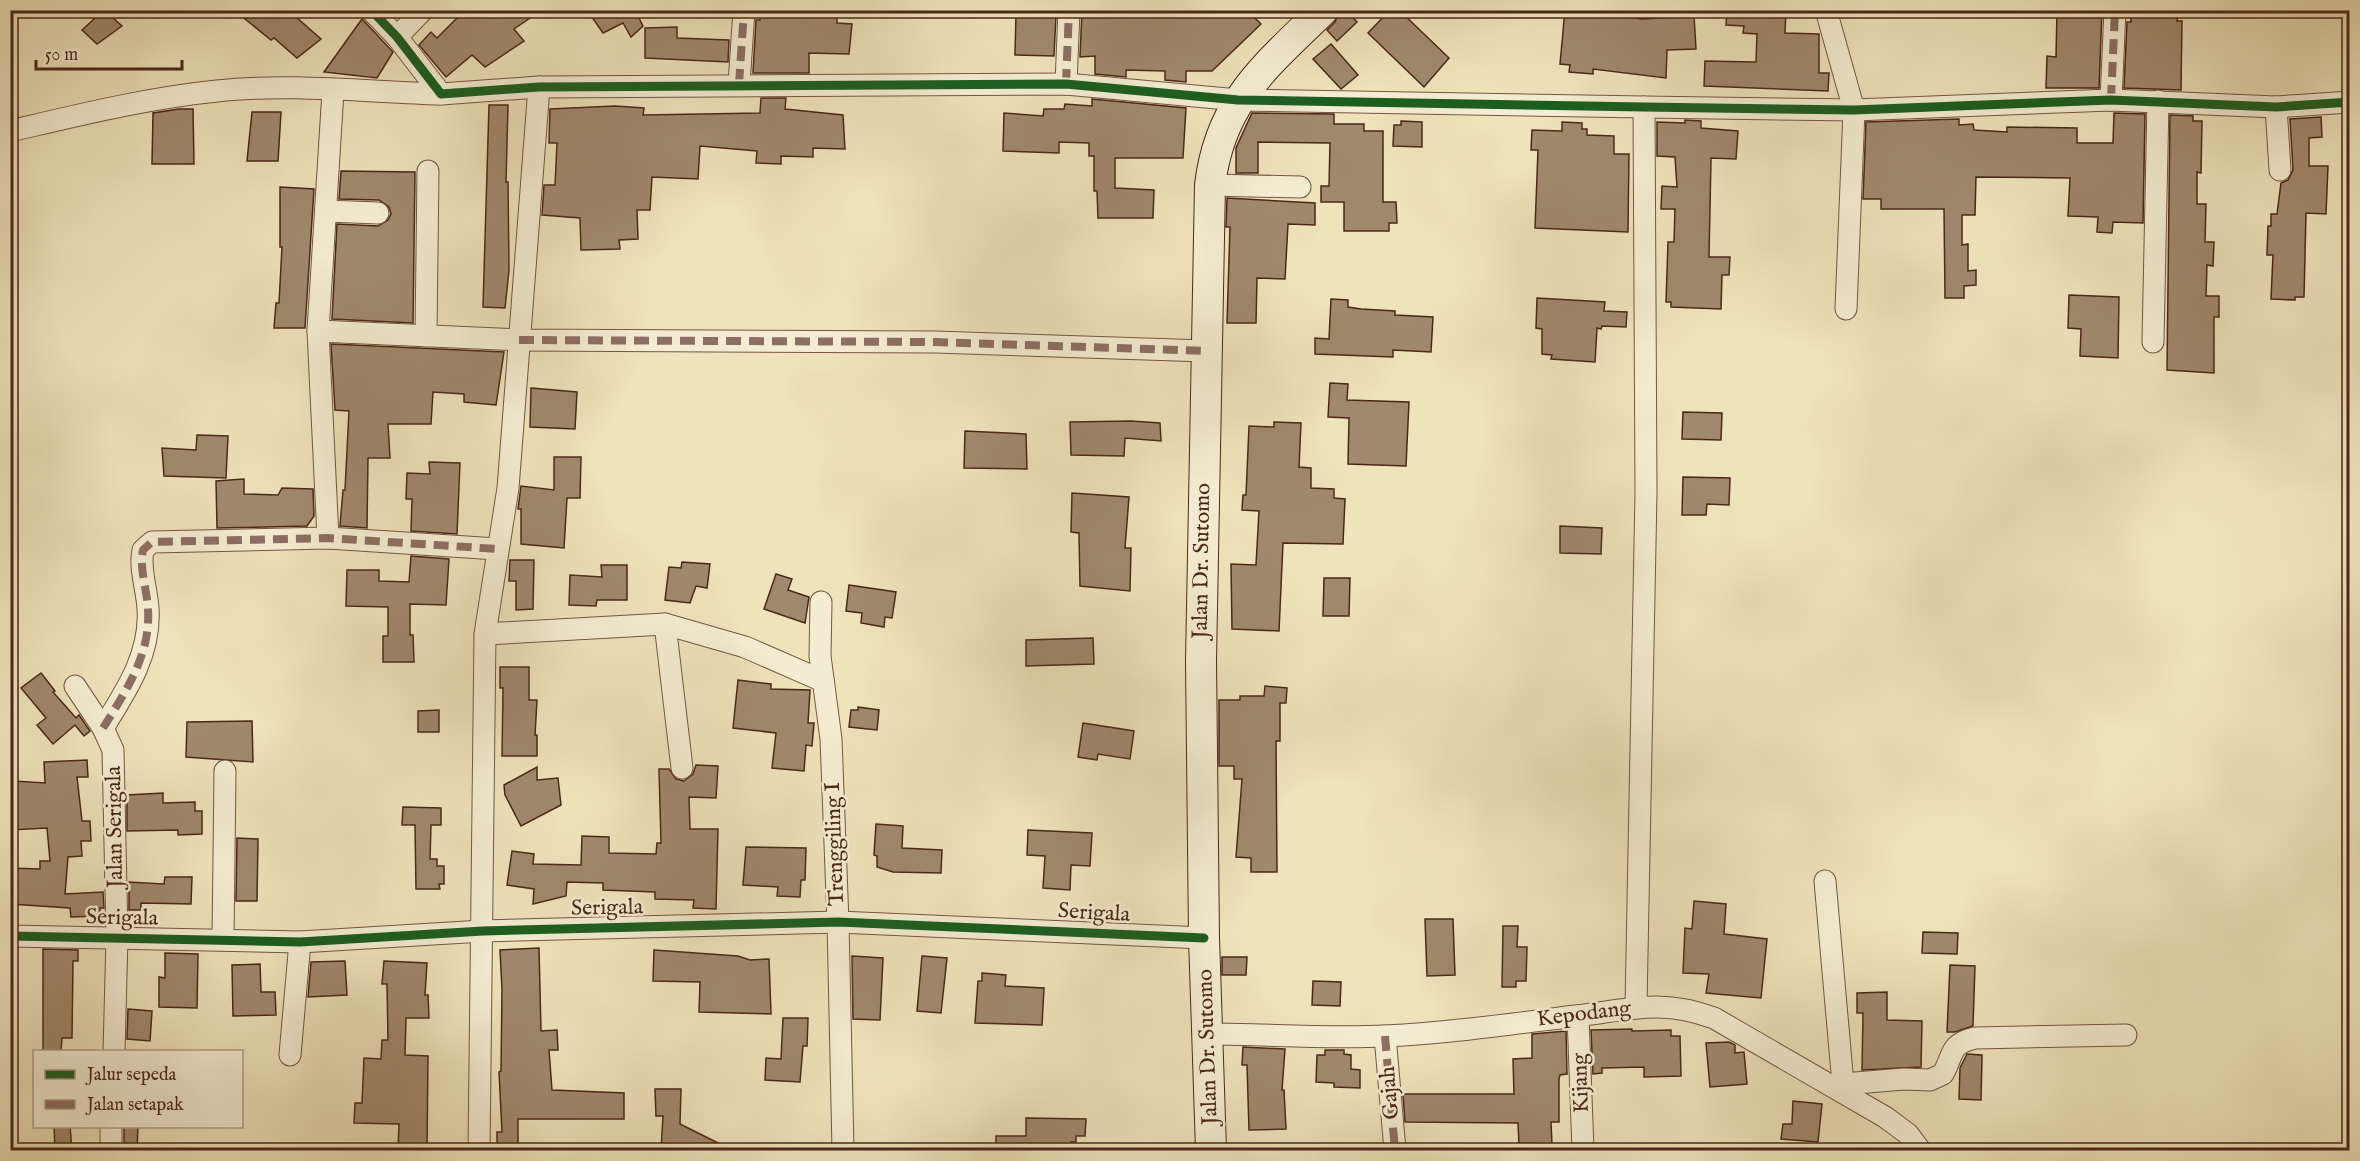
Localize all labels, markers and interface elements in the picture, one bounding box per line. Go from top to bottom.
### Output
scale bar [36,33,182,71]
text: 50 m [45,44,78,67]
street label: Jalan Dr. Sutomo [1187,483,1217,642]
street label: Jalan Serigala [100,765,130,891]
street label: Trenggiling I [819,782,851,906]
street label: Serigala [571,893,644,923]
street label: Serigala [1057,897,1131,929]
street label: Serigala [86,903,159,933]
street label: Jalan Dr. Sutomo [1191,969,1225,1128]
street label: Kepodang [1535,994,1634,1034]
legend [33,1050,243,1128]
street label: Kijang [1566,1051,1596,1114]
text: Jalur sepeda [85,1064,177,1087]
street label: Gajah [1374,1065,1406,1121]
text: Jalan setapak [85,1094,184,1117]

